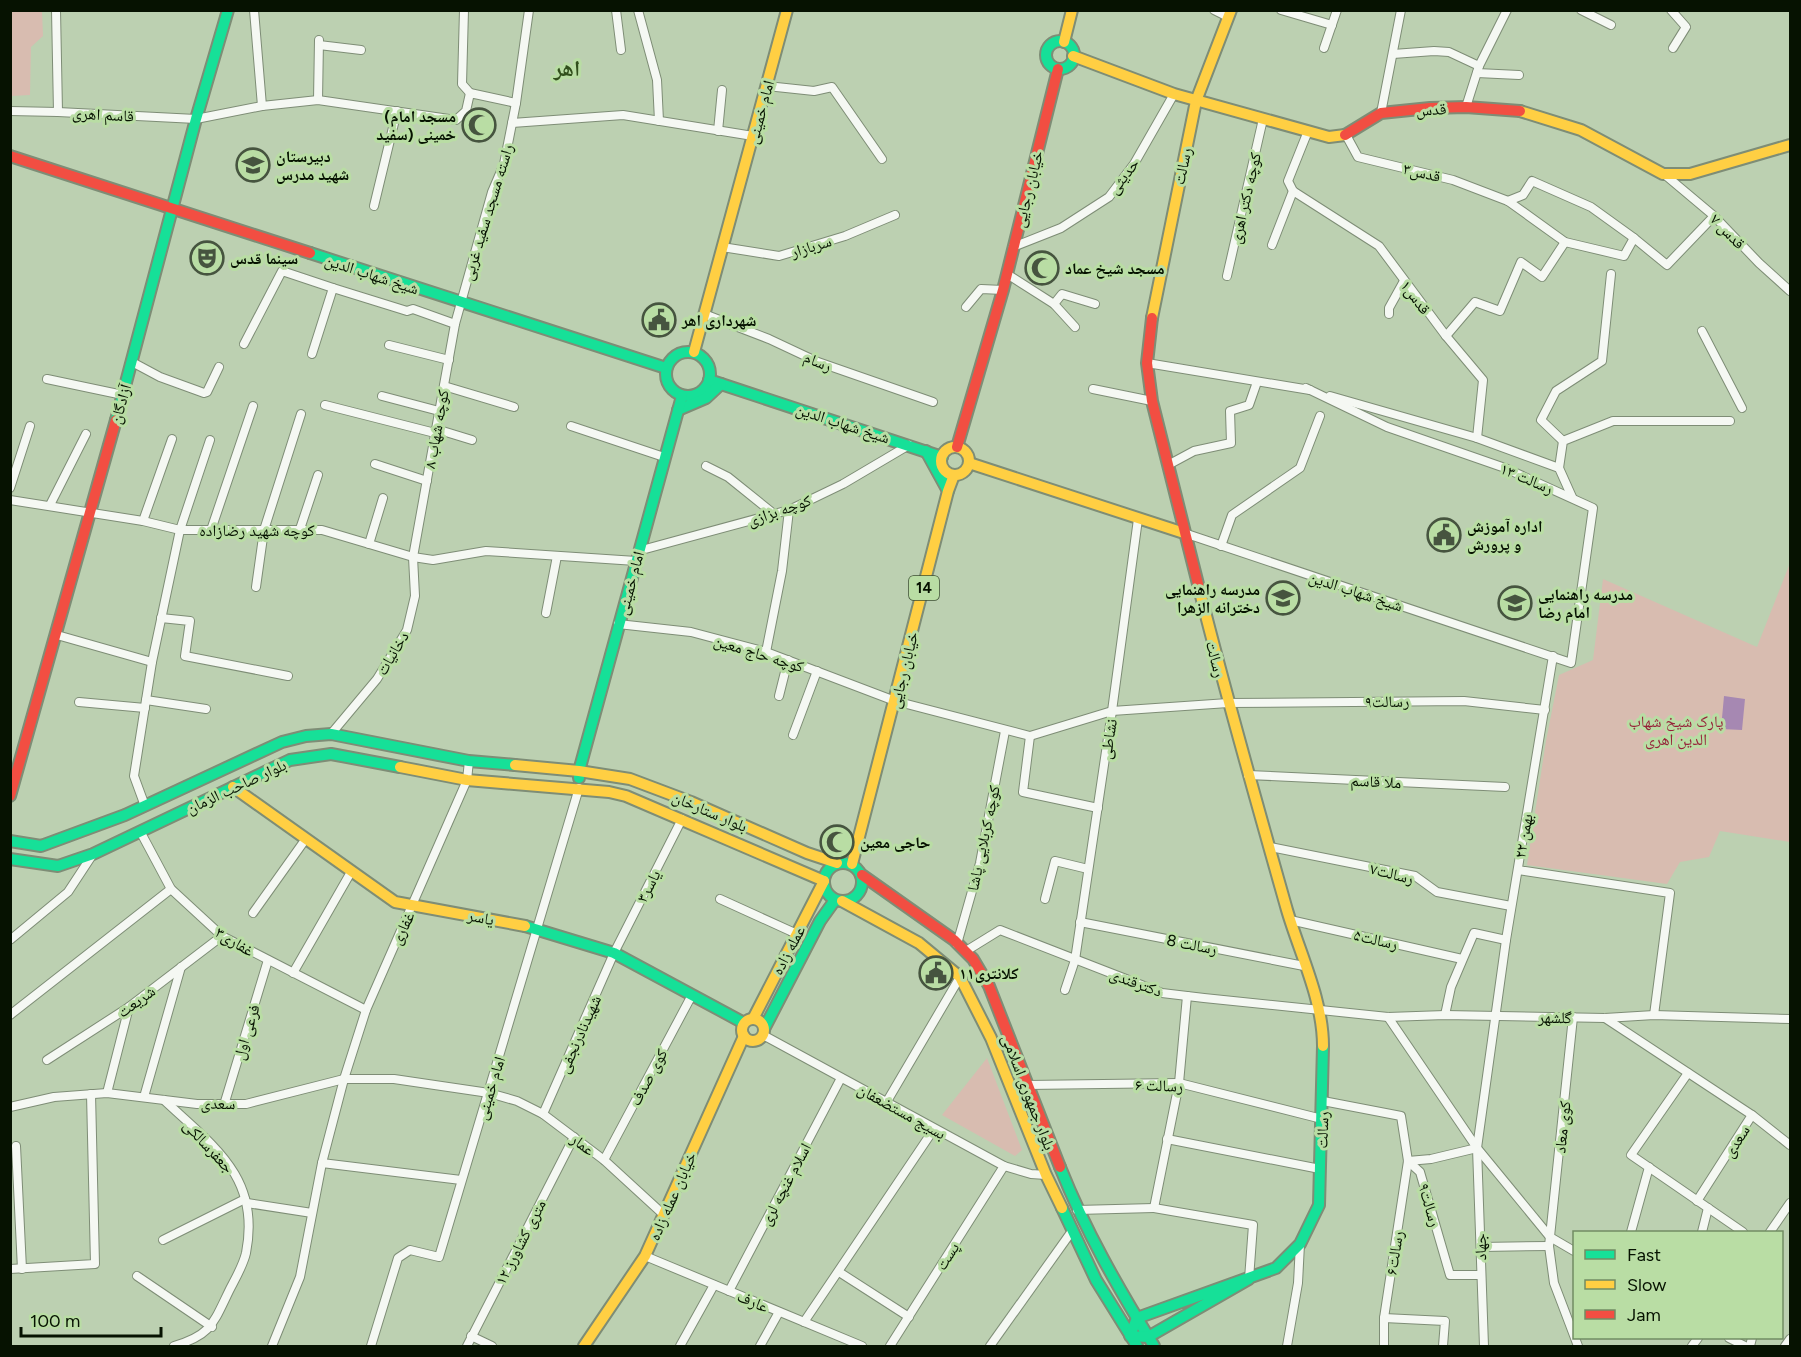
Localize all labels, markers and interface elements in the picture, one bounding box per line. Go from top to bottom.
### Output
district label: اهر [553,55,580,82]
street label: امام خمینی [743,78,779,146]
street label: قدس [1415,99,1447,121]
street label: قاسم اهری [71,103,134,127]
place label: (مسجد امام خمینی (سفید [376,107,456,144]
mosque icon: (مسجد امام خمینی (سفید [461,107,497,143]
street label: راسته مسجد سفید غربی [458,142,518,283]
street label: رسالت [1169,146,1196,186]
school or university icon: دبیرستان شهید مدرس [235,147,271,183]
place label: دبیرستان شهید مدرس [276,147,349,184]
street label: خیابان رجایی [1010,149,1048,230]
street label: کوچه دکتر اهری [1226,150,1266,246]
street label: حدیثی [1104,155,1144,199]
street label: قدس۳ [1401,159,1442,187]
street label: قدس ۷ [1706,210,1749,254]
street label: سربازار [788,231,834,262]
theatre icon: سینما قدس [189,240,225,276]
place label: سینما قدس [230,249,298,268]
street label: شیخ شهاب الدین [322,250,421,300]
mosque icon: مسجد شیخ عماد [1024,250,1060,286]
place label: مسجد شیخ عماد [1065,259,1165,279]
street label: قدس۱ [1396,277,1435,319]
public building icon: شهرداری اهر [641,302,677,338]
place label: شهرداری اهر [681,311,757,330]
street label: رسام [801,347,835,377]
street label: آزادگان [106,381,136,426]
street label: کوچه شهاب ۸ [420,388,453,470]
street label: شیخ شهاب الدین [793,399,892,449]
street label: رسالت ۱۳ [1498,459,1556,498]
street label: کوچه بزازی [745,491,814,531]
public building icon: اداره آموزش و پرورش [1426,517,1462,553]
place label: اداره آموزش و پرورش [1467,517,1543,554]
street label: کوچه شهید رضازاده [199,521,315,540]
street label: امام خمینی [613,549,649,617]
street label: شیخ شهاب الدین [1306,567,1405,617]
road number: 14 [909,576,939,600]
place label: مدرسه راهنمایی دخترانه الزهرا [1165,580,1260,617]
school or university icon: مدرسه راهنمایی دخترانه الزهرا [1265,580,1301,616]
school or university icon: مدرسه راهنمایی امام رضا [1497,585,1533,621]
place label: مدرسه راهنمایی امام رضا [1538,585,1633,624]
street label: دخانیات [372,628,413,678]
street label: خیابان رجایی [885,630,923,711]
street label: کوچه حاج معین [711,631,806,677]
street label: رسالت [1202,639,1229,679]
street label: رسالت۹ [1365,692,1409,711]
park label: پارک شیخ شهاب الدین اهری [1628,712,1724,750]
street label: نشاطی [1096,718,1122,761]
street label: بلوار صاحب الزمان [183,755,290,819]
street label: ملا قاسم [1350,771,1402,793]
street label: کوچه کربلایی پاشا [963,783,1005,893]
street label: بلوار ستارخان [669,787,750,837]
street label: ۲۲ بهمن [1510,812,1538,860]
mosque icon: حاجی معین [819,824,855,860]
place label: حاجی معین [860,833,930,852]
street label: رسالت۷ [1368,859,1416,888]
street label: یاسر۳ [632,867,665,906]
street label: یاسر [465,905,496,929]
street label: غفاری [386,909,419,948]
street label: عمله زاده [768,922,809,978]
street label: غفاری۳ [212,923,257,961]
street label: رسالت۵ [1352,925,1400,954]
street label: رسالت 8 [1165,930,1219,959]
public building icon: کلانتری۱۱ [918,955,954,991]
place label: کلانتری۱۱ [959,964,1018,983]
street label: دکترقندی [1107,964,1165,1002]
street label: شریعت [114,981,159,1021]
street label: شهیدنادرنجفی [554,992,606,1077]
street label: فرعی اول [229,1002,265,1062]
street label: گلشهر [1537,1008,1572,1027]
street label: بلوار جمهوری اسلامی [997,1032,1059,1153]
street label: کوی صدف [626,1045,672,1109]
street label: امام خمینی [472,1054,510,1122]
street label: رسالت ۶ [1134,1075,1183,1096]
street label: بسیج مستضعفان [854,1079,949,1144]
street label: سعدی [200,1094,235,1114]
street label: کوی معاد [1550,1100,1576,1154]
street label: رسالت [1312,1111,1333,1149]
street label: جعفرسالکی [179,1116,238,1178]
street label: سعدی [1719,1122,1755,1162]
street label: عمار [566,1129,598,1159]
street label: اسلام غنچه لری [756,1140,816,1229]
street label: خیابان عمله زاده [645,1149,701,1244]
street label: رسالت۹ [1414,1181,1445,1229]
street label: ۱۲ متری کشاورز [491,1197,551,1288]
street label: رسالت۶ [1382,1230,1407,1276]
legend [1573,1231,1783,1339]
street label: جهاد [1471,1233,1490,1261]
street label: پست [932,1239,963,1274]
text: Fast [1627,1244,1661,1266]
text: Slow [1627,1274,1666,1296]
street label: عارف [734,1286,771,1316]
scale bar [21,1300,160,1338]
text: Jam [1627,1304,1661,1326]
text: 100 m [30,1310,80,1332]

